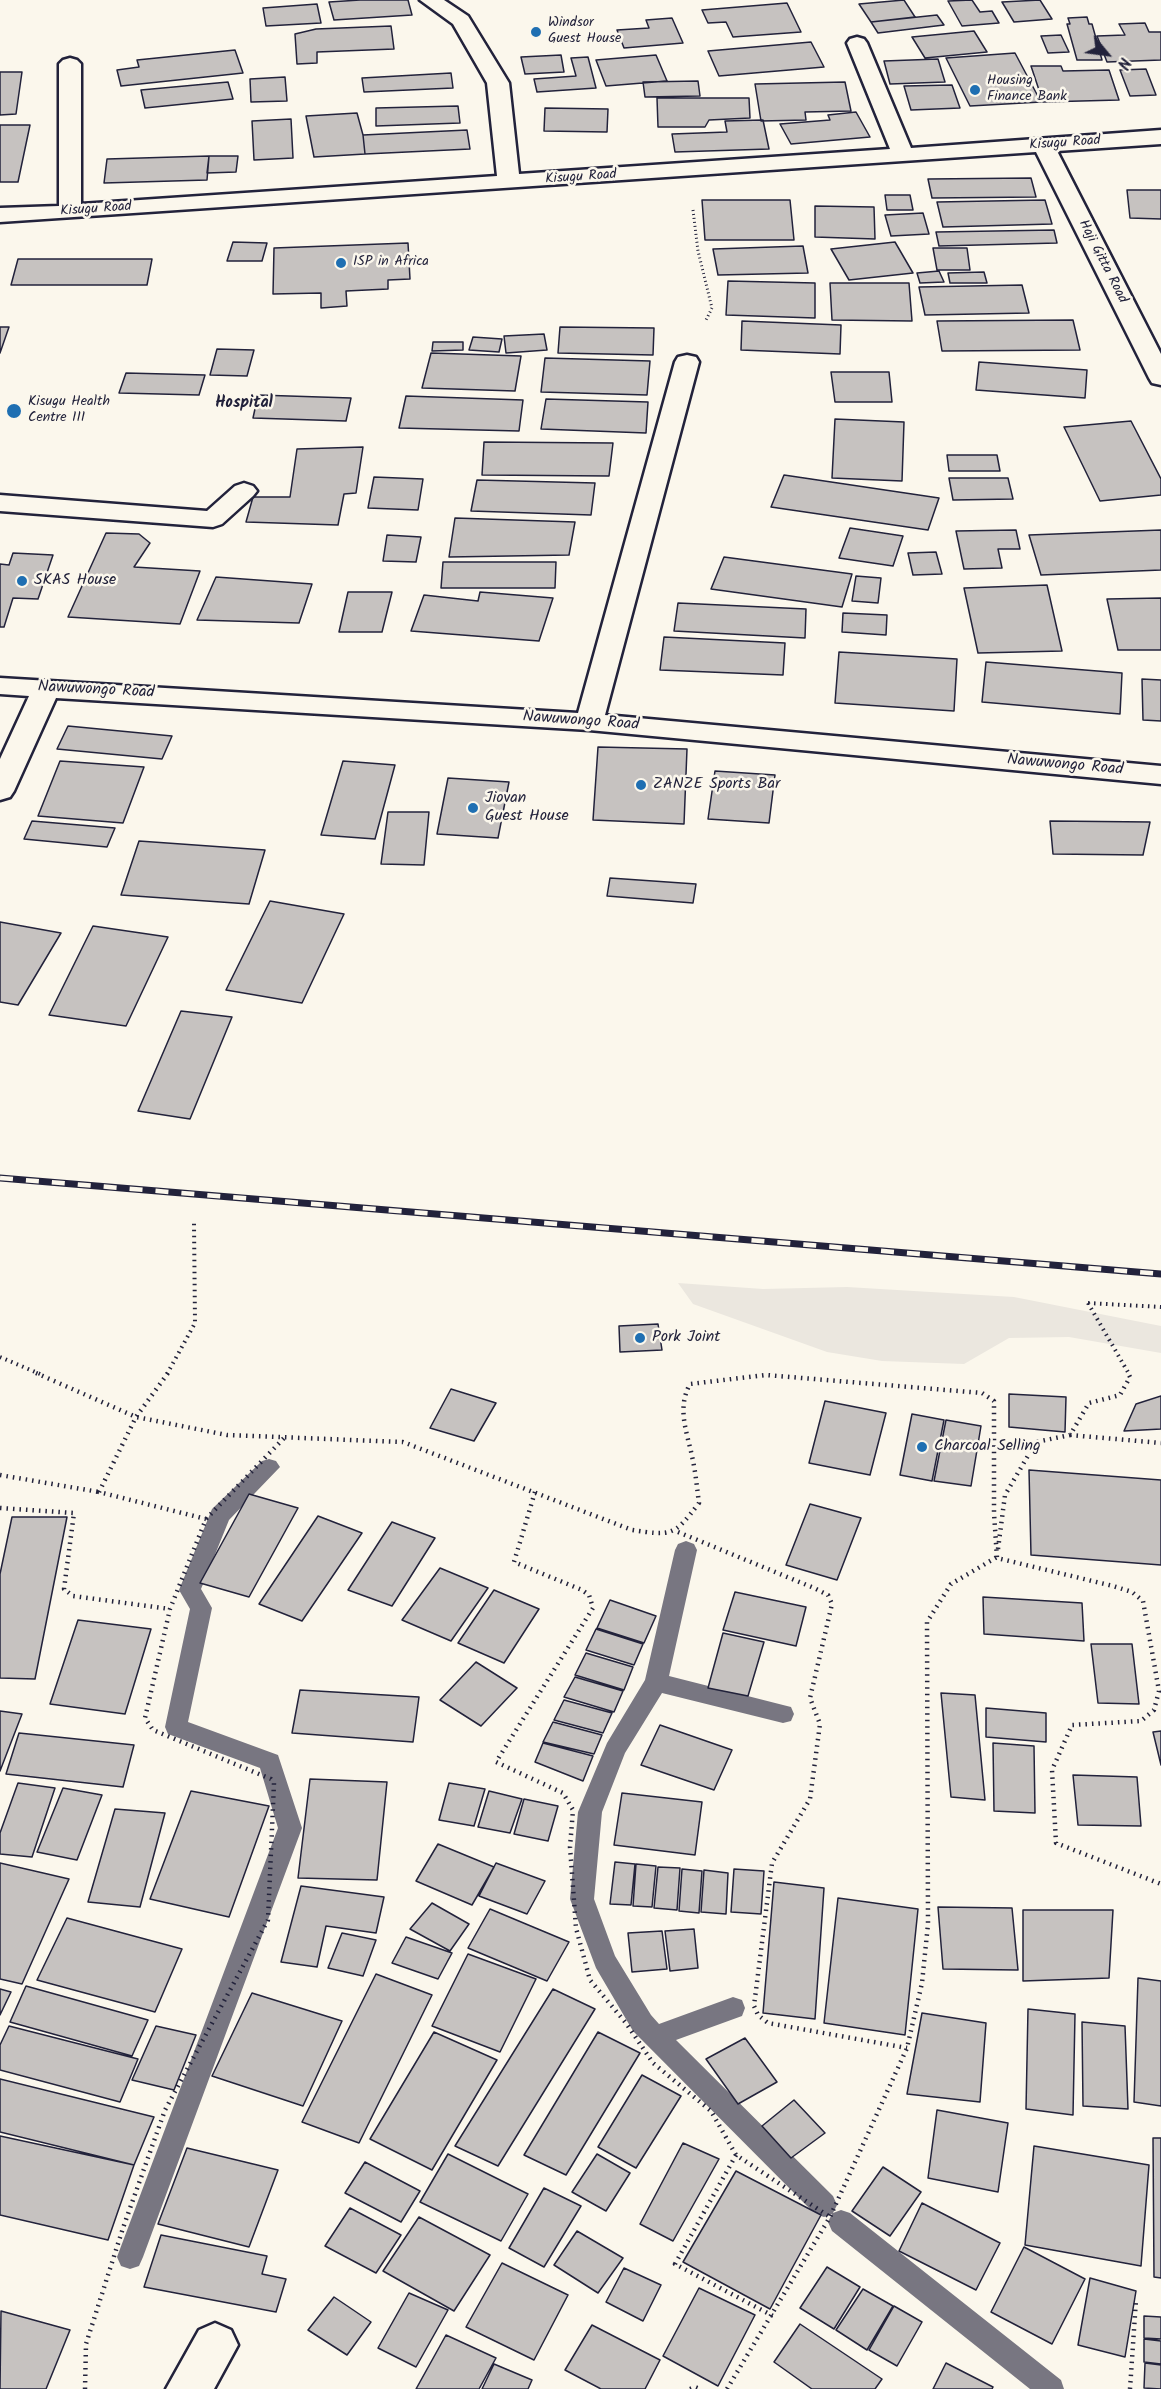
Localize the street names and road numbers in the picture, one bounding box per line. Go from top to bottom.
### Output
street label: Kisugu Road [1029,133,1101,155]
street label: Kisugu Road [545,167,617,189]
street label: Kisugu Road [60,199,132,221]
street label: Haji Gitta Road [1074,217,1130,307]
street label: Nawuwongo Road [37,678,155,704]
street label: Nawuwongo Road [522,708,640,736]
street label: Nawuwongo Road [1006,751,1124,781]

